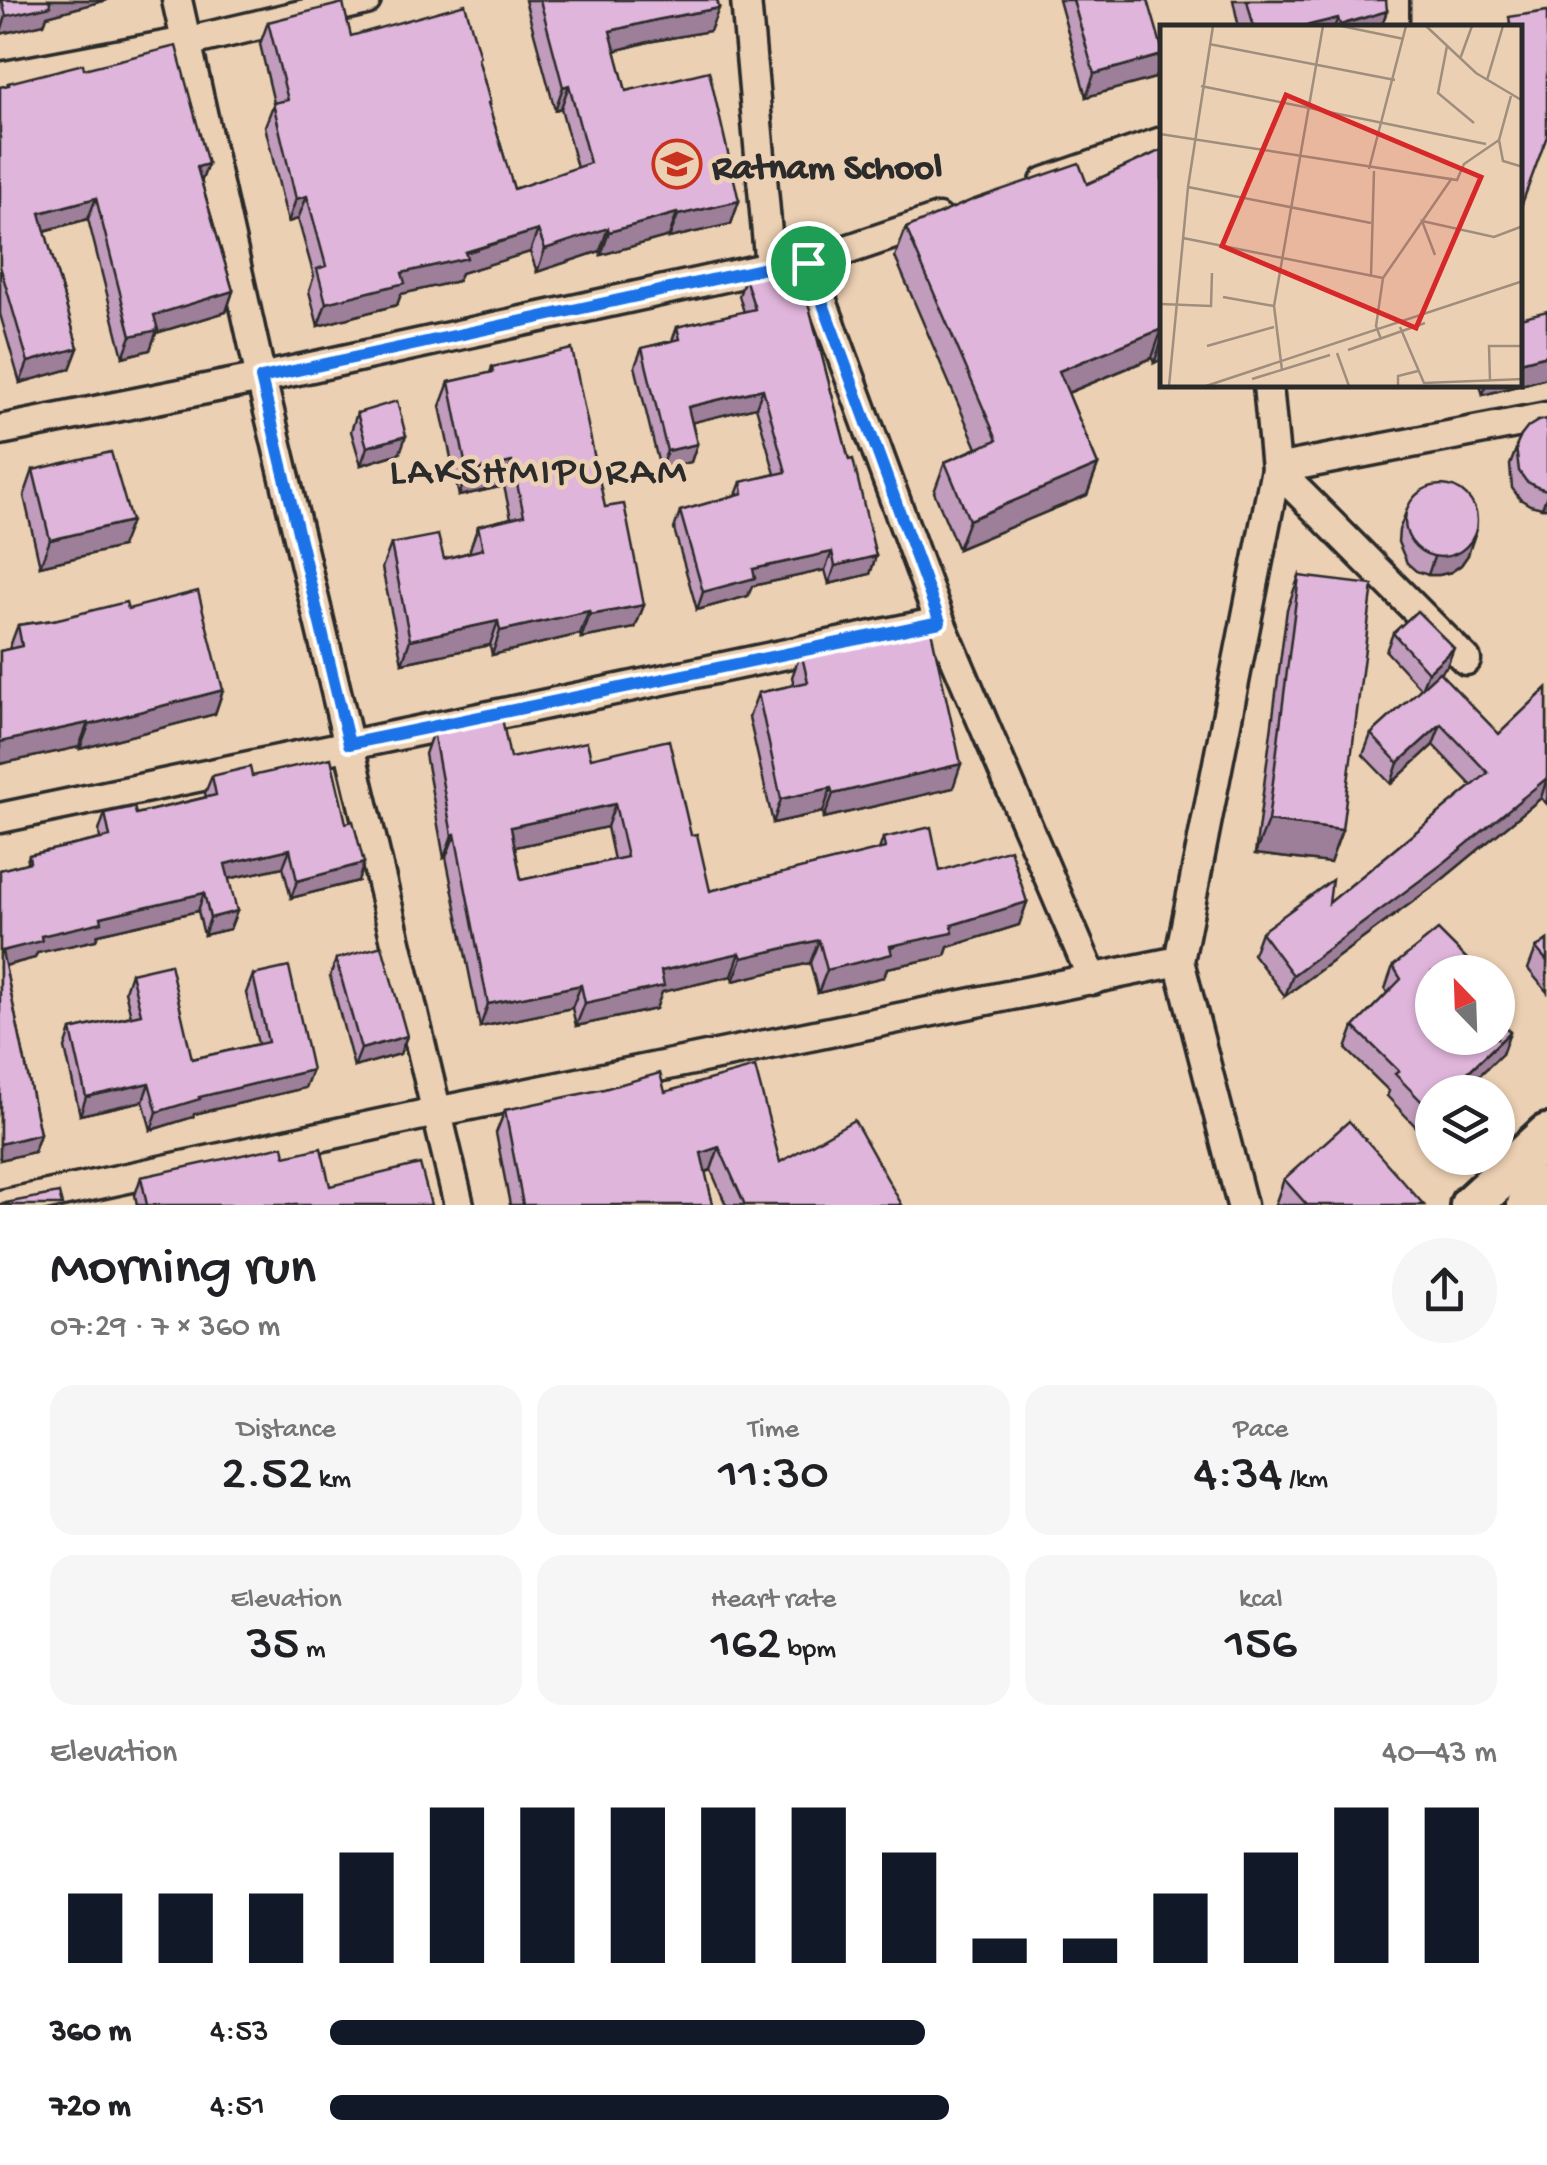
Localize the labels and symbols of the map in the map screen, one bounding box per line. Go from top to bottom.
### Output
inset map [1160,25,1522,388]
school or university icon: Ratnam School [651,138,703,190]
place label: Ratnam School [712,148,942,192]
pin [766,221,851,306]
district label: LAKSHMIPURAM [389,450,689,499]
north arrow [1415,955,1515,1055]

